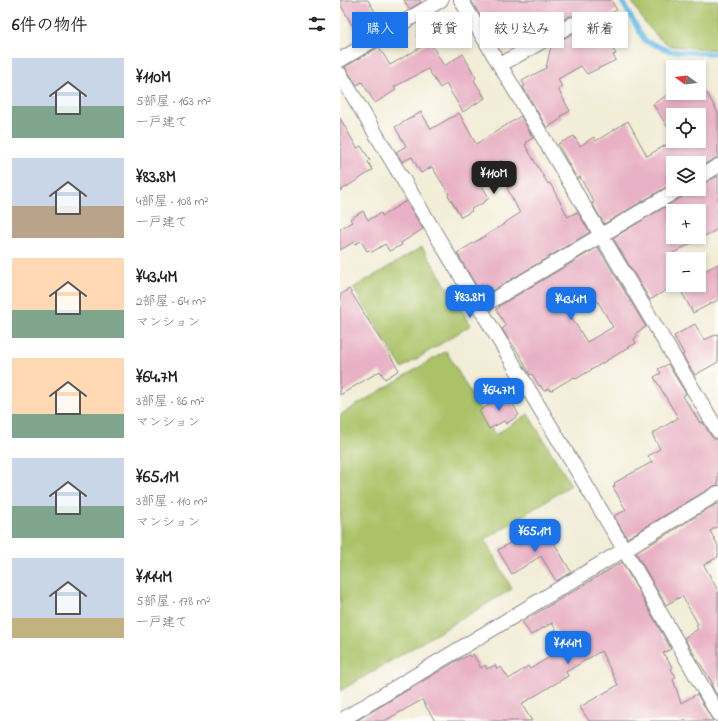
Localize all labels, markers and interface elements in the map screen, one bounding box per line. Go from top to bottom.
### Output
chip: 購入 [352,12,408,48]
chip: 賃貸 [416,12,472,48]
chip: 絞り込み [480,12,564,48]
chip: 新着 [572,12,628,48]
text: 6件の物件 [12,13,87,38]
icon: filters [306,13,328,35]
north arrow [666,60,706,100]
map controls [666,60,706,292]
text: ¥110M [136,65,171,90]
icon: home [44,74,92,122]
text: 5部屋 · 163 m² [136,92,211,111]
button: locate [666,108,706,148]
text: 一戸建て [136,113,188,132]
button: layers [666,156,706,196]
pin: ¥110M [466,161,522,195]
text: ¥110M [481,164,507,183]
text: ¥83.8M [136,165,176,190]
icon: home [44,174,92,222]
text: 4部屋 · 108 m² [136,192,208,211]
button: + [666,204,706,244]
text: 一戸建て [136,213,188,232]
button: − [666,252,706,292]
text: ¥43.4M [136,265,177,290]
icon: home [44,274,92,322]
pin: ¥83.8M [437,285,503,319]
pin: ¥43.4M [538,287,604,321]
text: ¥83.8M [455,288,485,307]
text: ¥43.4M [555,290,587,309]
text: 2部屋 · 64 m² [136,292,206,311]
text: マンション [136,313,200,332]
text: ¥64.7M [136,365,178,390]
icon: home [44,374,92,422]
pin: ¥64.7M [466,378,532,412]
text: ¥64.7M [483,381,515,400]
text: 3部屋 · 86 m² [136,392,204,411]
text: マンション [136,413,200,432]
text: ¥65.1M [136,465,179,490]
icon: home [44,474,92,522]
text: 3部屋 · 110 m² [136,492,208,511]
text: マンション [136,513,200,532]
pin: ¥65.1M [502,519,568,553]
text: ¥65.1M [519,522,551,541]
text: ¥144M [136,565,172,590]
icon: home [44,574,92,622]
text: 5部屋 · 178 m² [136,592,210,611]
text: 一戸建て [136,613,188,632]
pin: ¥144M [540,631,596,665]
text: ¥144M [554,634,582,653]

